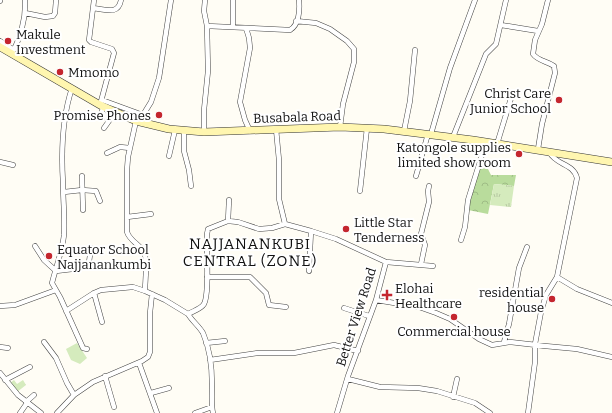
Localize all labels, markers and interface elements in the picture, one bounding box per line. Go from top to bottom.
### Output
place label: Makule Investment [16,27,86,57]
marker: Makule Investment [3,36,13,46]
place label: Mmomo [68,65,119,80]
marker: Mmomo [55,67,65,77]
place label: Christ Care Junior School [469,86,551,116]
marker: Christ Care Junior School [554,95,564,105]
place label: Promise Phones [54,108,151,123]
street label: Busabala Road [253,108,342,126]
marker: Promise Phones [154,110,164,120]
place label: Katongole supplies limited show room [396,140,512,170]
marker: Katongole supplies limited show room [514,149,524,159]
place label: Little Star Tenderness [354,215,424,245]
marker: Little Star Tenderness [341,224,351,234]
district label: NAJJANANKUBI CENTRAL (ZONE) [183,235,317,270]
place label: Equator School Najjanankumbi [57,242,151,272]
marker: Equator School Najjanankumbi [44,251,54,261]
street label: Better View Road [333,266,379,368]
place label: Elohai Healthcare [395,281,462,311]
place label: residential house [479,285,544,315]
marker: Elohai Healthcare [382,290,392,300]
marker: residential house [547,294,557,304]
marker: Commercial house [449,312,459,322]
place label: Commercial house [397,324,511,339]

